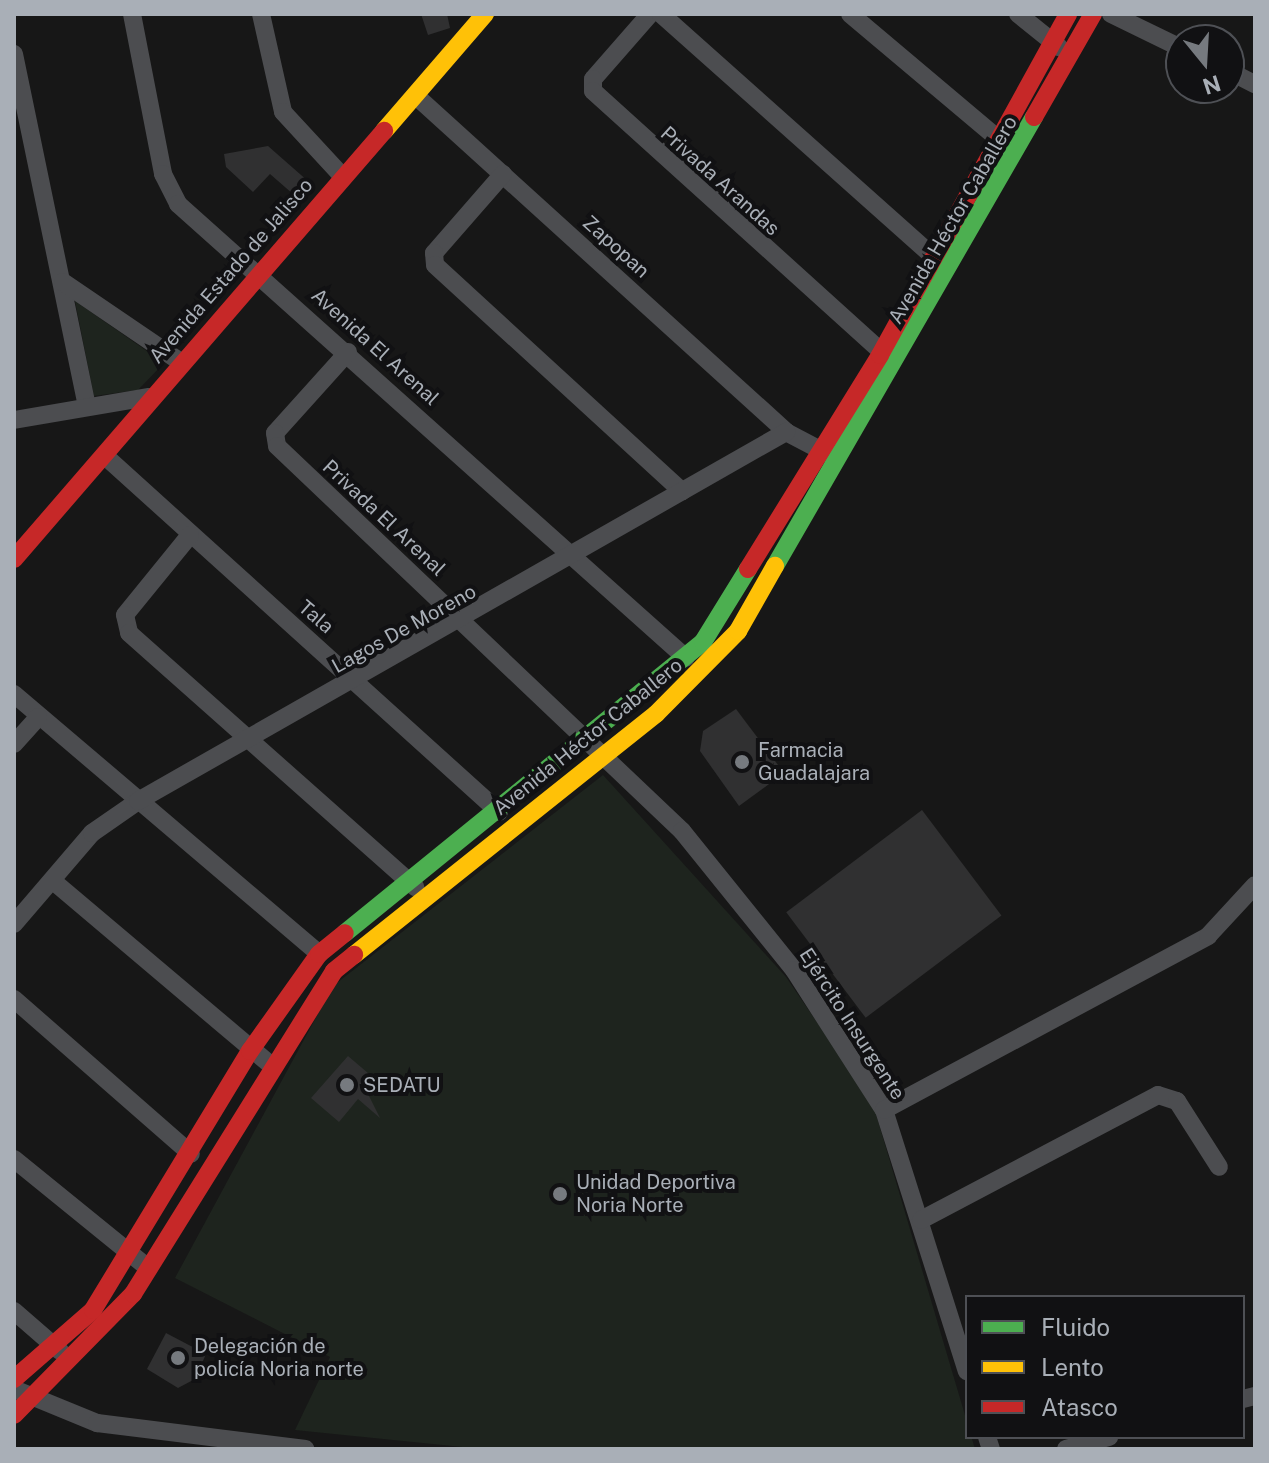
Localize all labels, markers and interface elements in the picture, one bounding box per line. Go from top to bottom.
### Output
north arrow [1165,24,1245,104]
text: N [1200,70,1224,100]
street label: Avenida Héctor Caballero [884,112,1022,328]
street label: Privada Arandas [656,121,784,241]
street label: Avenida Estado de Jalisco [144,173,318,369]
street label: Zapopan [578,211,654,283]
street label: Avenida El Arenal [306,283,444,411]
street label: Privada El Arenal [318,455,450,581]
street label: Lagos De Moreno [328,579,480,679]
street label: Tala [293,595,339,639]
street label: Avenida Héctor Caballero [489,653,687,821]
place label: Farmacia Guadalajara [758,738,870,785]
marker: Farmacia Guadalajara [733,753,751,771]
street label: Ejército Insurgente [794,944,910,1104]
place label: SEDATU [363,1073,440,1097]
marker: SEDATU [338,1076,356,1094]
place label: Unidad Deportiva Noria Norte [576,1170,736,1217]
marker: Unidad Deportiva Noria Norte [551,1185,569,1203]
legend [965,1295,1245,1439]
text: Fluido [1041,1313,1110,1341]
place label: Delegación de policía Noria norte [194,1334,364,1381]
marker: Delegación de policía Noria norte [169,1349,187,1367]
text: Lento [1041,1353,1104,1381]
text: Atasco [1041,1393,1118,1421]

